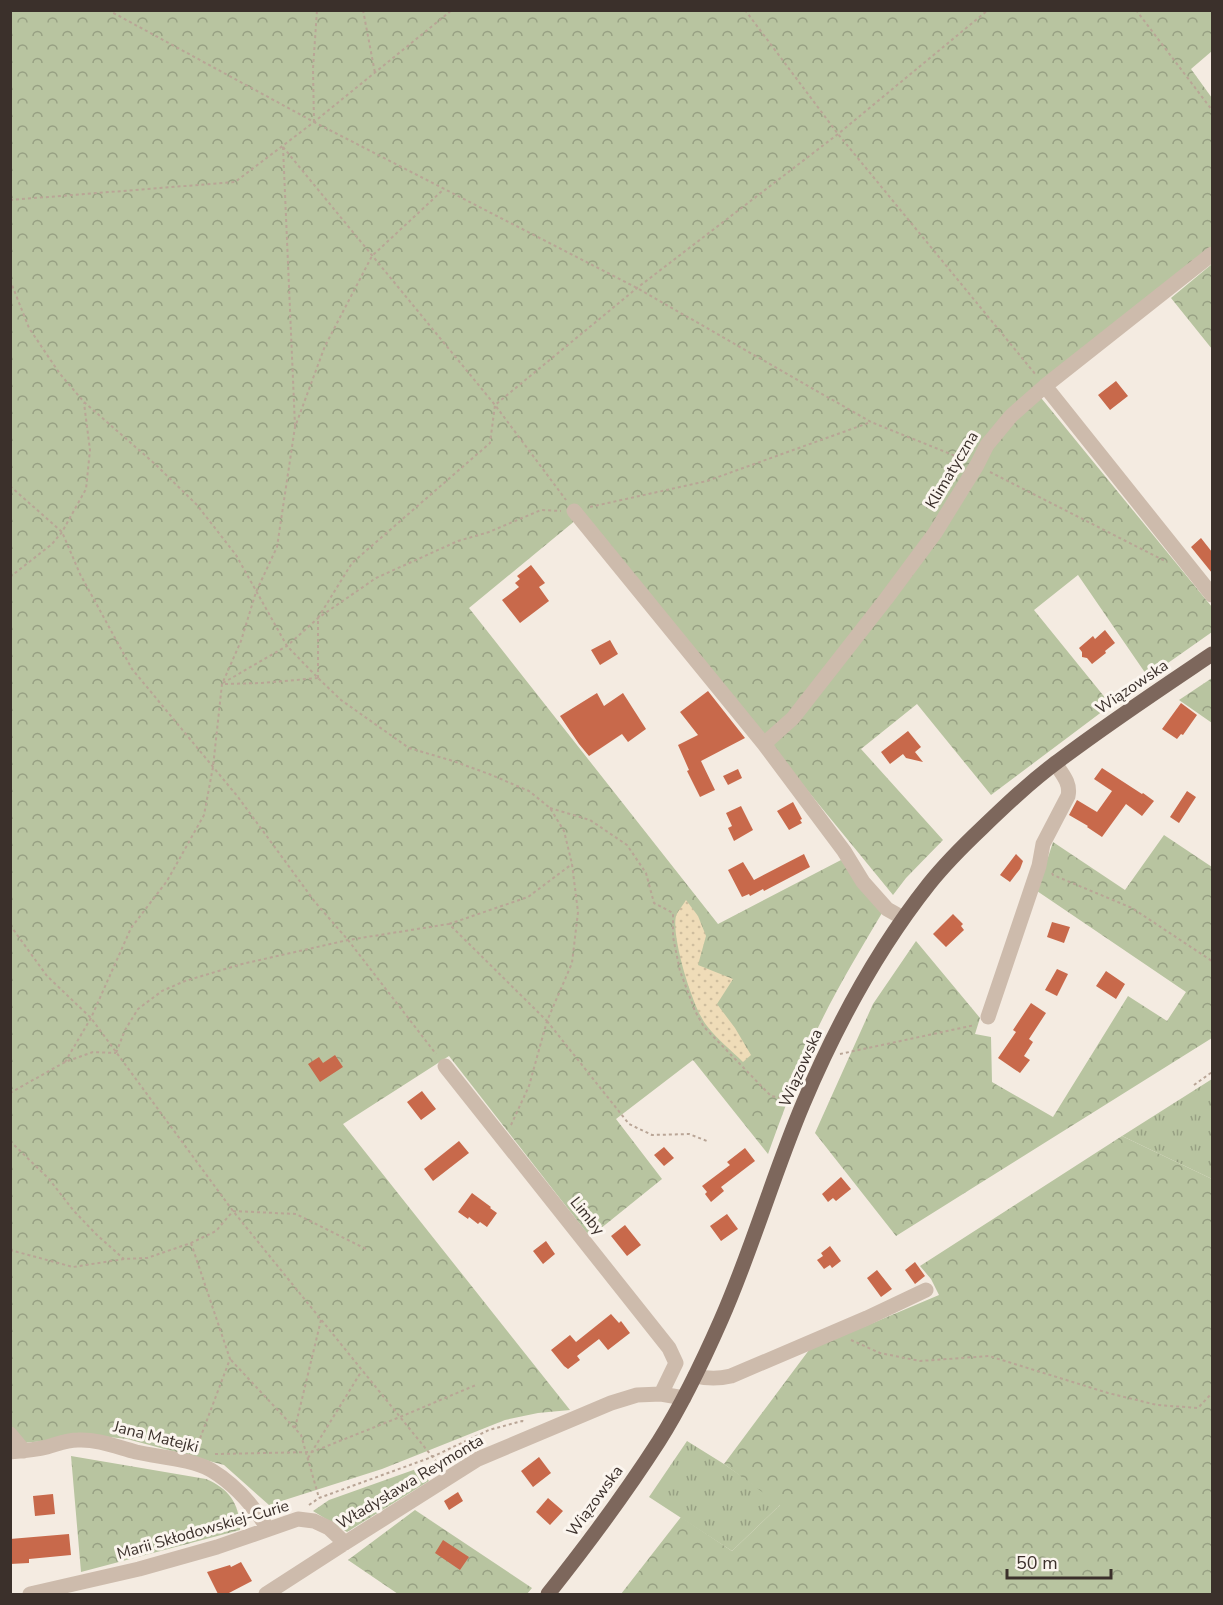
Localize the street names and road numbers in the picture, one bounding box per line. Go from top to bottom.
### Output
street label: Klimatyczna [920,427,984,513]
street label: Wiązowska [1091,655,1173,719]
street label: Wiązowska [774,1026,828,1110]
street label: Limby [565,1192,610,1240]
street label: Jana Matejki [110,1416,201,1458]
street label: Władysława Reymonta [332,1429,488,1535]
street label: Wiązowska [562,1461,628,1541]
street label: Marii Skłodowskiej-Curie [114,1495,292,1565]

